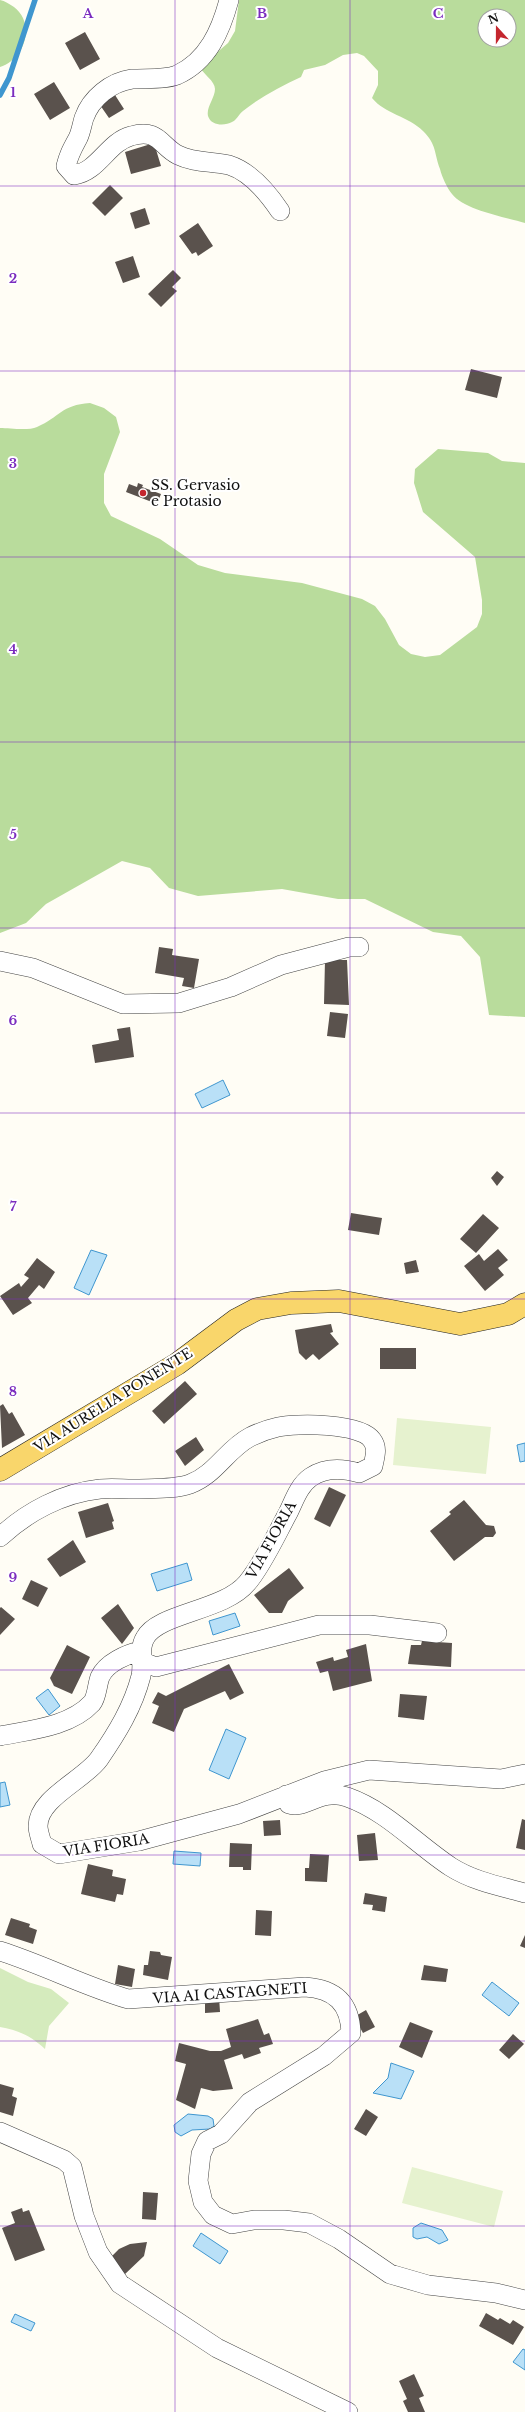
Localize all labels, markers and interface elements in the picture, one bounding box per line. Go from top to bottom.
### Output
text: A [82,5,94,22]
text: B [257,5,267,22]
text: C [433,5,444,22]
north arrow [477,8,517,48]
text: N [486,10,501,27]
text: 1 [10,84,16,101]
text: 2 [9,270,17,287]
text: 3 [9,455,17,472]
place label: SS. Gervasio e Protasio [151,476,240,510]
marker: SS. Gervasio e Protasio [138,488,148,498]
text: 4 [9,641,18,658]
text: 5 [9,826,17,843]
text: 6 [9,1012,18,1029]
text: 7 [10,1198,17,1215]
street label: VIA AURELIA PONENTE [29,1344,196,1457]
text: 8 [9,1383,17,1400]
street label: VIA FIORIA [242,1498,300,1583]
text: 9 [9,1569,18,1586]
street label: VIA FIORIA [61,1829,150,1861]
street label: VIA AI CASTAGNETI [151,1979,308,2007]

